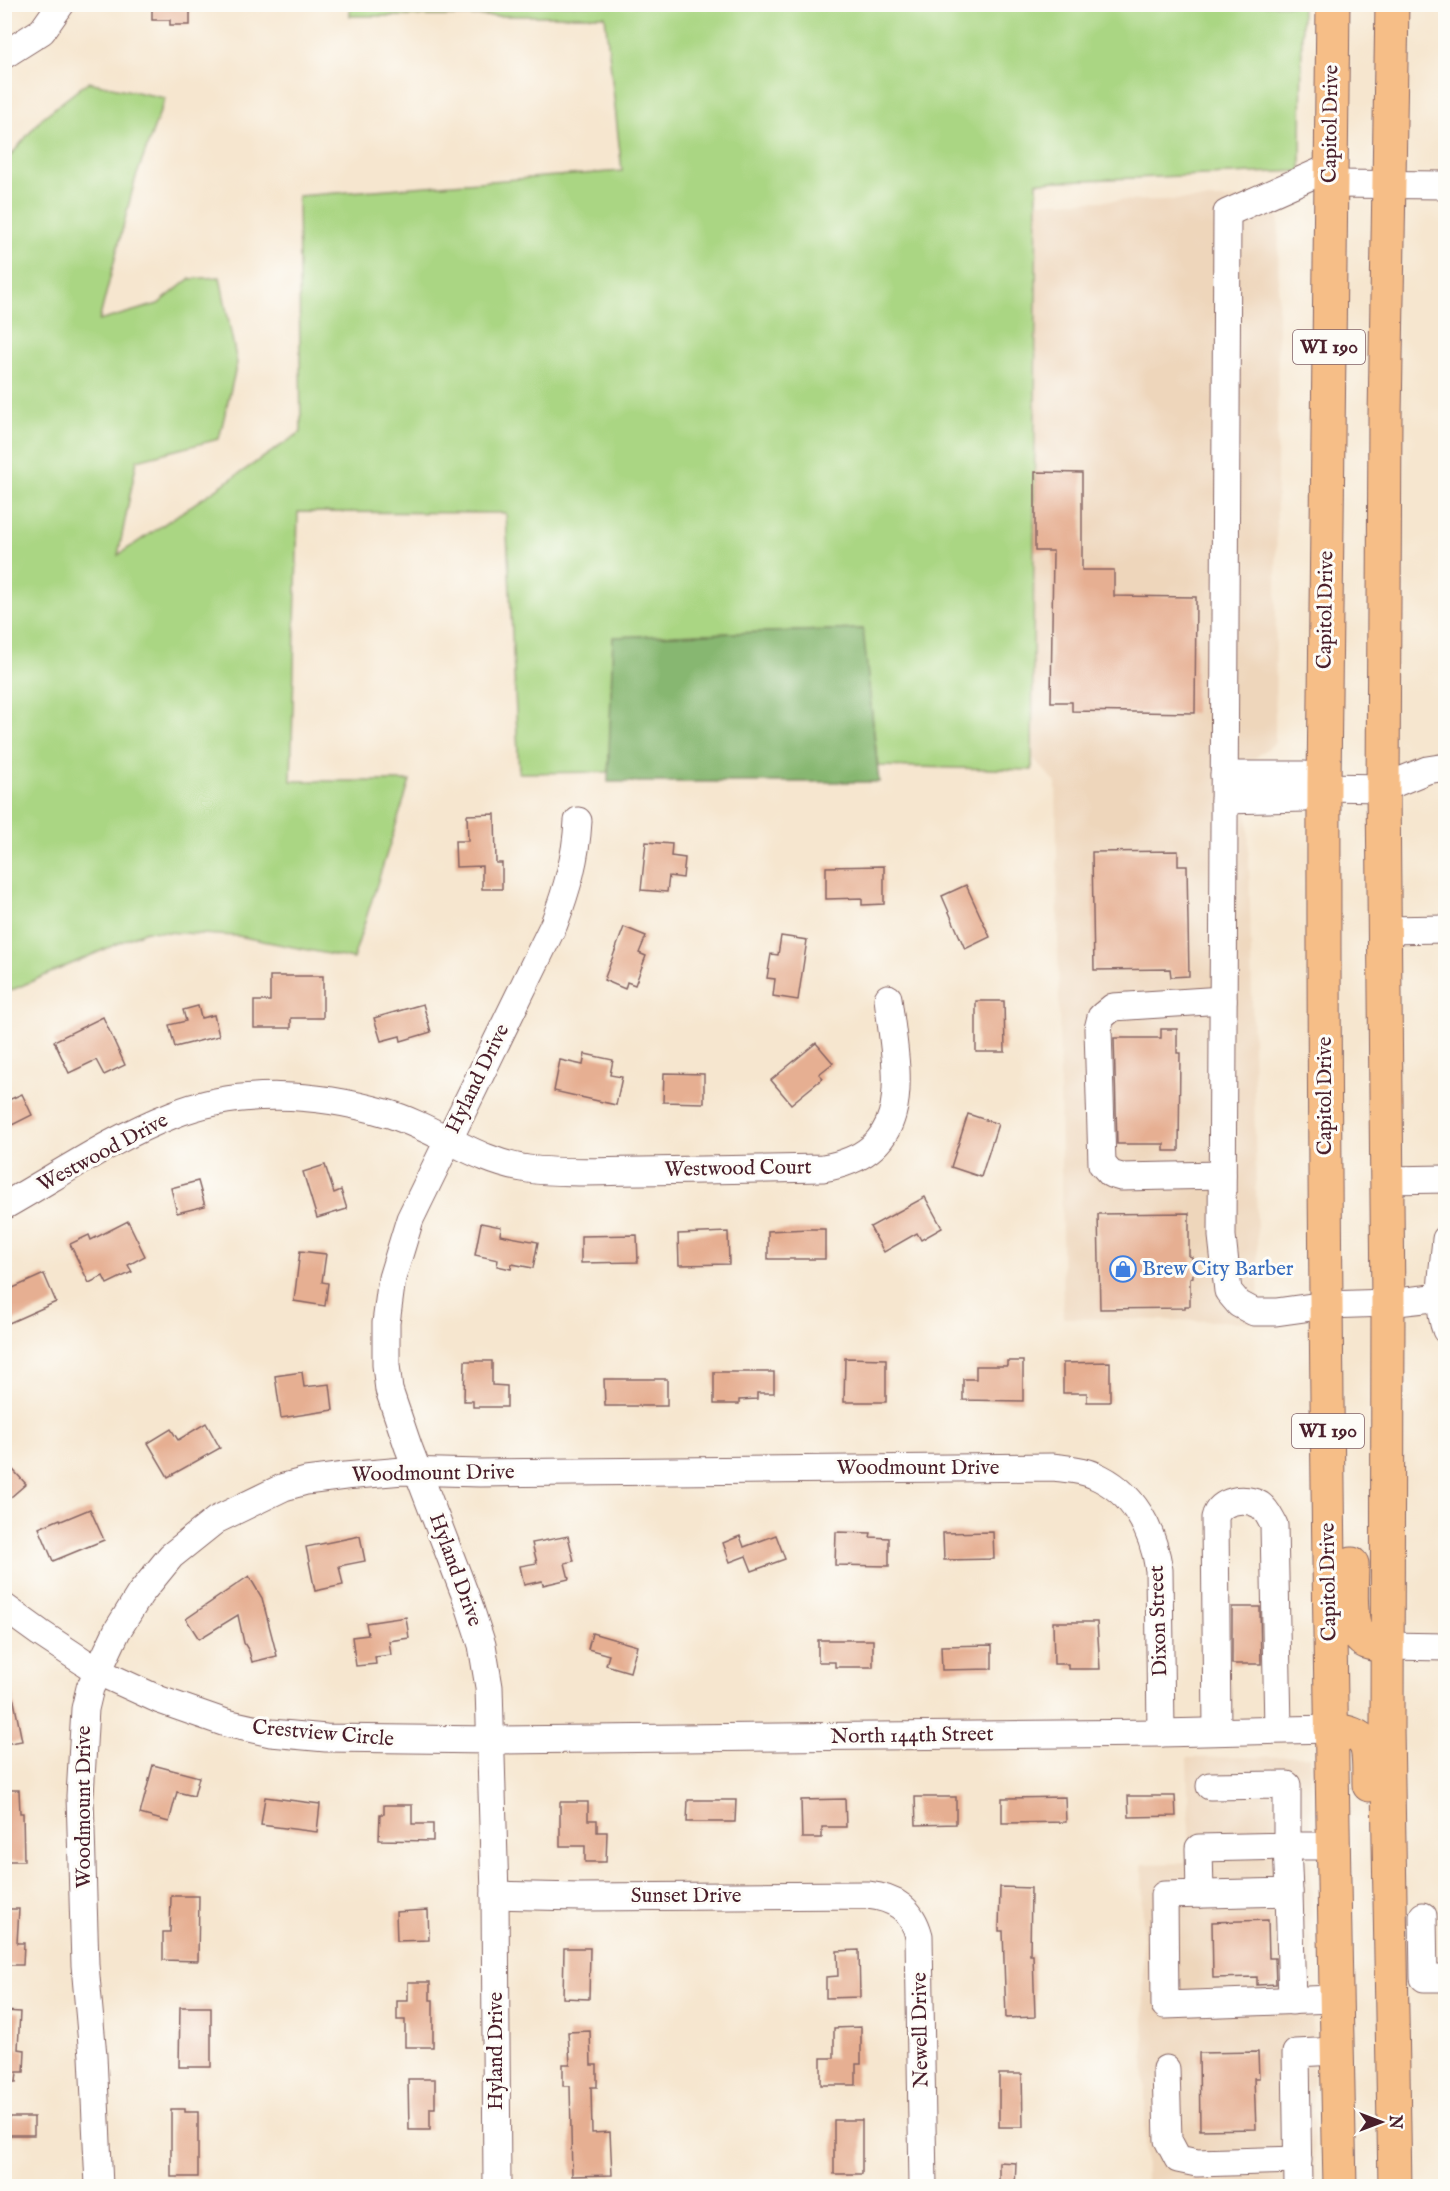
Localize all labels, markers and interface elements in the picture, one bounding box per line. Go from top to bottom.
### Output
street label: Capitol Drive [1316,64,1346,184]
road number: WI 190 [1293,330,1365,364]
street label: Capitol Drive [1311,550,1341,670]
street label: Hyland Drive [440,1020,516,1138]
street label: Capitol Drive [1312,1036,1339,1155]
street label: Westwood Drive [33,1107,173,1199]
street label: Westwood Court [664,1154,812,1184]
shop icon: Brew City Barber [1108,1254,1138,1284]
place label: Brew City Barber [1142,1256,1294,1283]
road number: WI 190 [1292,1414,1364,1448]
street label: Woodmount Drive [837,1455,1000,1482]
street label: Woodmount Drive [351,1459,515,1489]
street label: Hyland Drive [422,1510,488,1631]
street label: Capitol Drive [1314,1522,1344,1642]
street label: Dixon Street [1144,1565,1174,1677]
street label: Crestview Circle [251,1714,395,1754]
street label: North 144th Street [830,1721,994,1751]
street label: Woodmount Drive [71,1725,98,1888]
street label: Sunset Drive [631,1883,742,1910]
street label: Newell Drive [906,1972,936,2088]
street label: Hyland Drive [483,1991,510,2110]
north arrow [1351,2092,1411,2152]
text: N [1384,2114,1404,2129]

